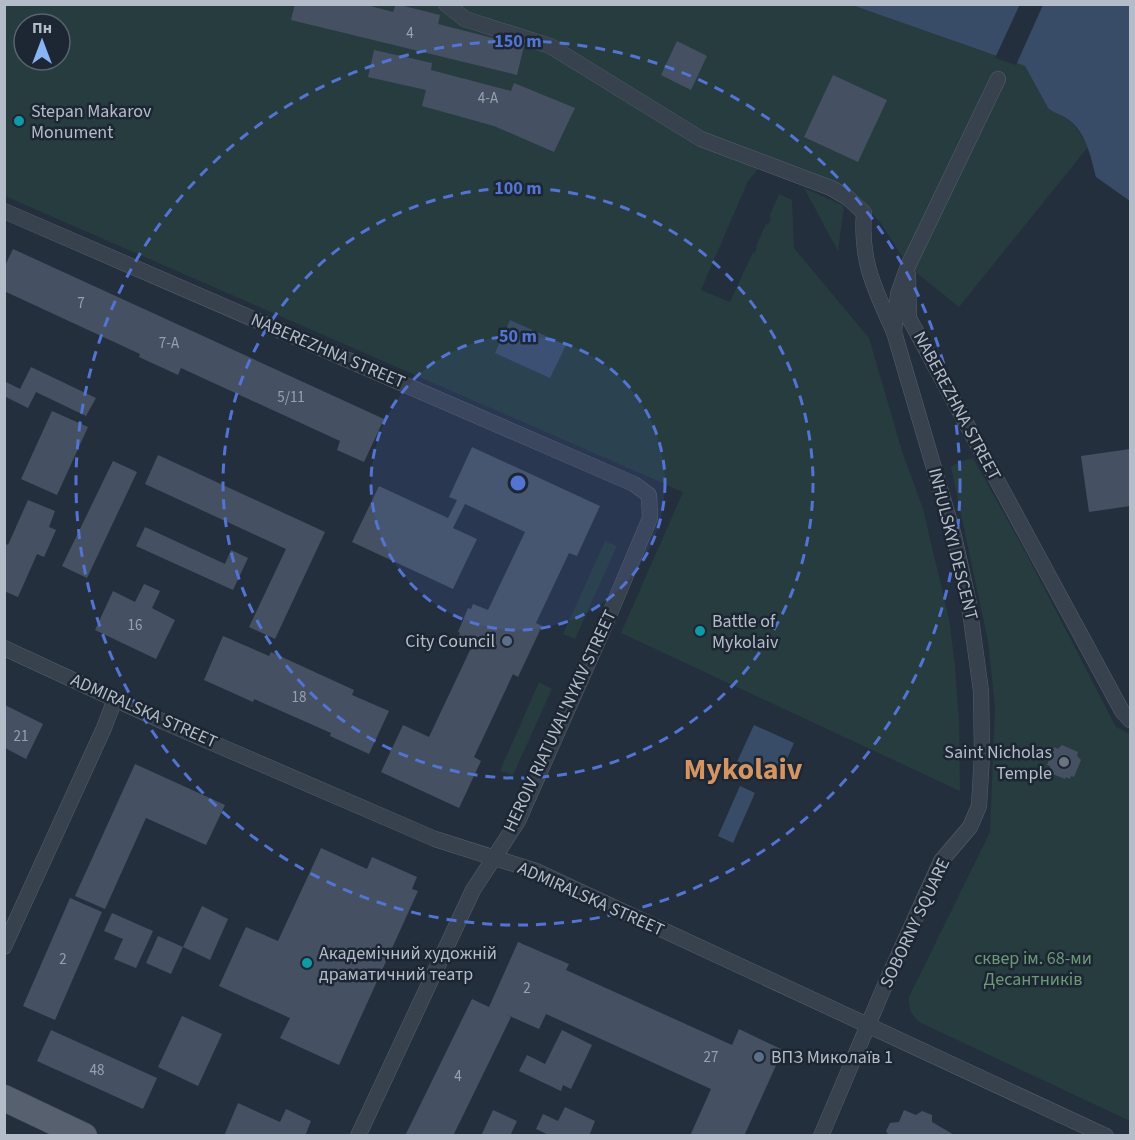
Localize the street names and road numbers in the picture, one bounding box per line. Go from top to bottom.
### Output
street label: NABEREZHNA STREET [247,307,409,395]
street label: NABEREZHNA STREET [907,327,1007,485]
street label: INHULSKYI DESCENT [922,465,984,623]
street label: HEROIV RIATUVAL'NYKIV STREET [497,606,623,836]
street label: ADMIRALSKA STREET [67,667,222,755]
street label: SOBORNY SQUARE [874,854,956,992]
street label: ADMIRALSKA STREET [514,855,669,943]

